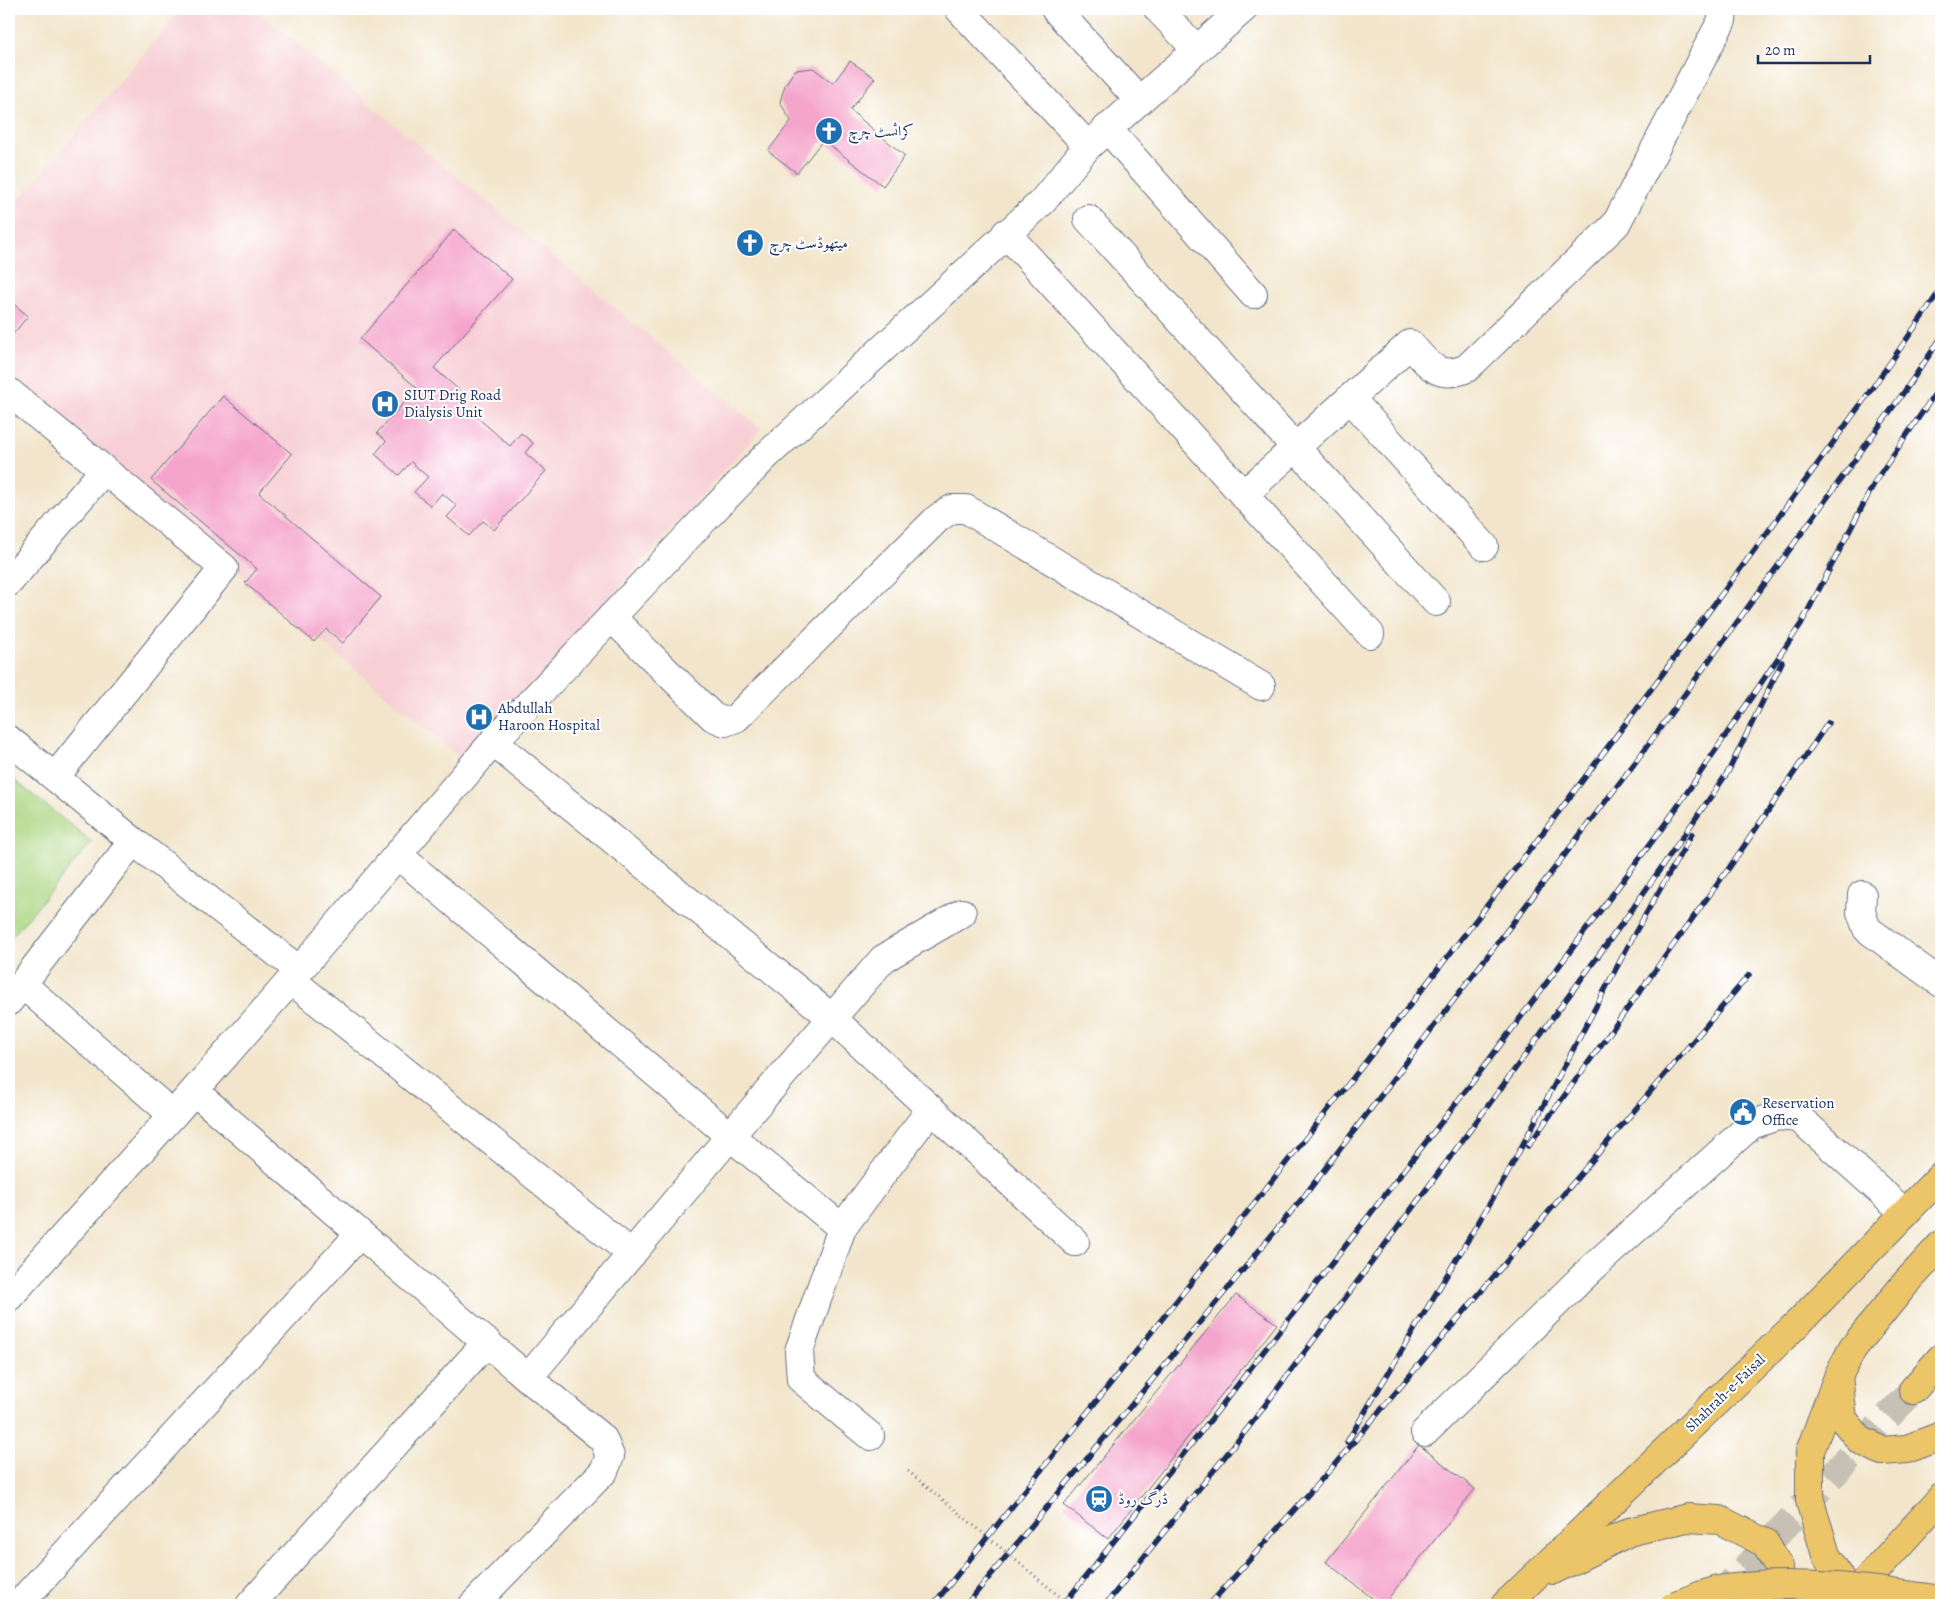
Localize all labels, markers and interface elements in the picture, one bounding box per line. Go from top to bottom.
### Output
scale bar [1758,32,1870,64]
text: 20 m [1765,40,1796,60]
church icon: کرائسٹ چرچ [814,116,844,146]
place label: کرائسٹ چرچ [848,121,914,144]
church icon: میتھوڈسٹ چرچ [735,228,765,258]
place label: میتھوڈسٹ چرچ [769,233,848,256]
place label: SIUT Drig Road Dialysis Unit [404,385,502,422]
hospital icon: SIUT Drig Road Dialysis Unit [370,389,400,419]
place label: Abdullah Haroon Hospital [497,698,600,735]
hospital icon: Abdullah Haroon Hospital [464,702,494,732]
place label: Reservation Office [1762,1093,1834,1130]
public building icon: Reservation Office [1728,1097,1758,1127]
street label: Shahrah-e-Faisal [1681,1349,1770,1436]
station icon: ڈرگ روڈ [1084,1484,1114,1514]
place label: ڈرگ روڈ [1118,1489,1168,1509]

